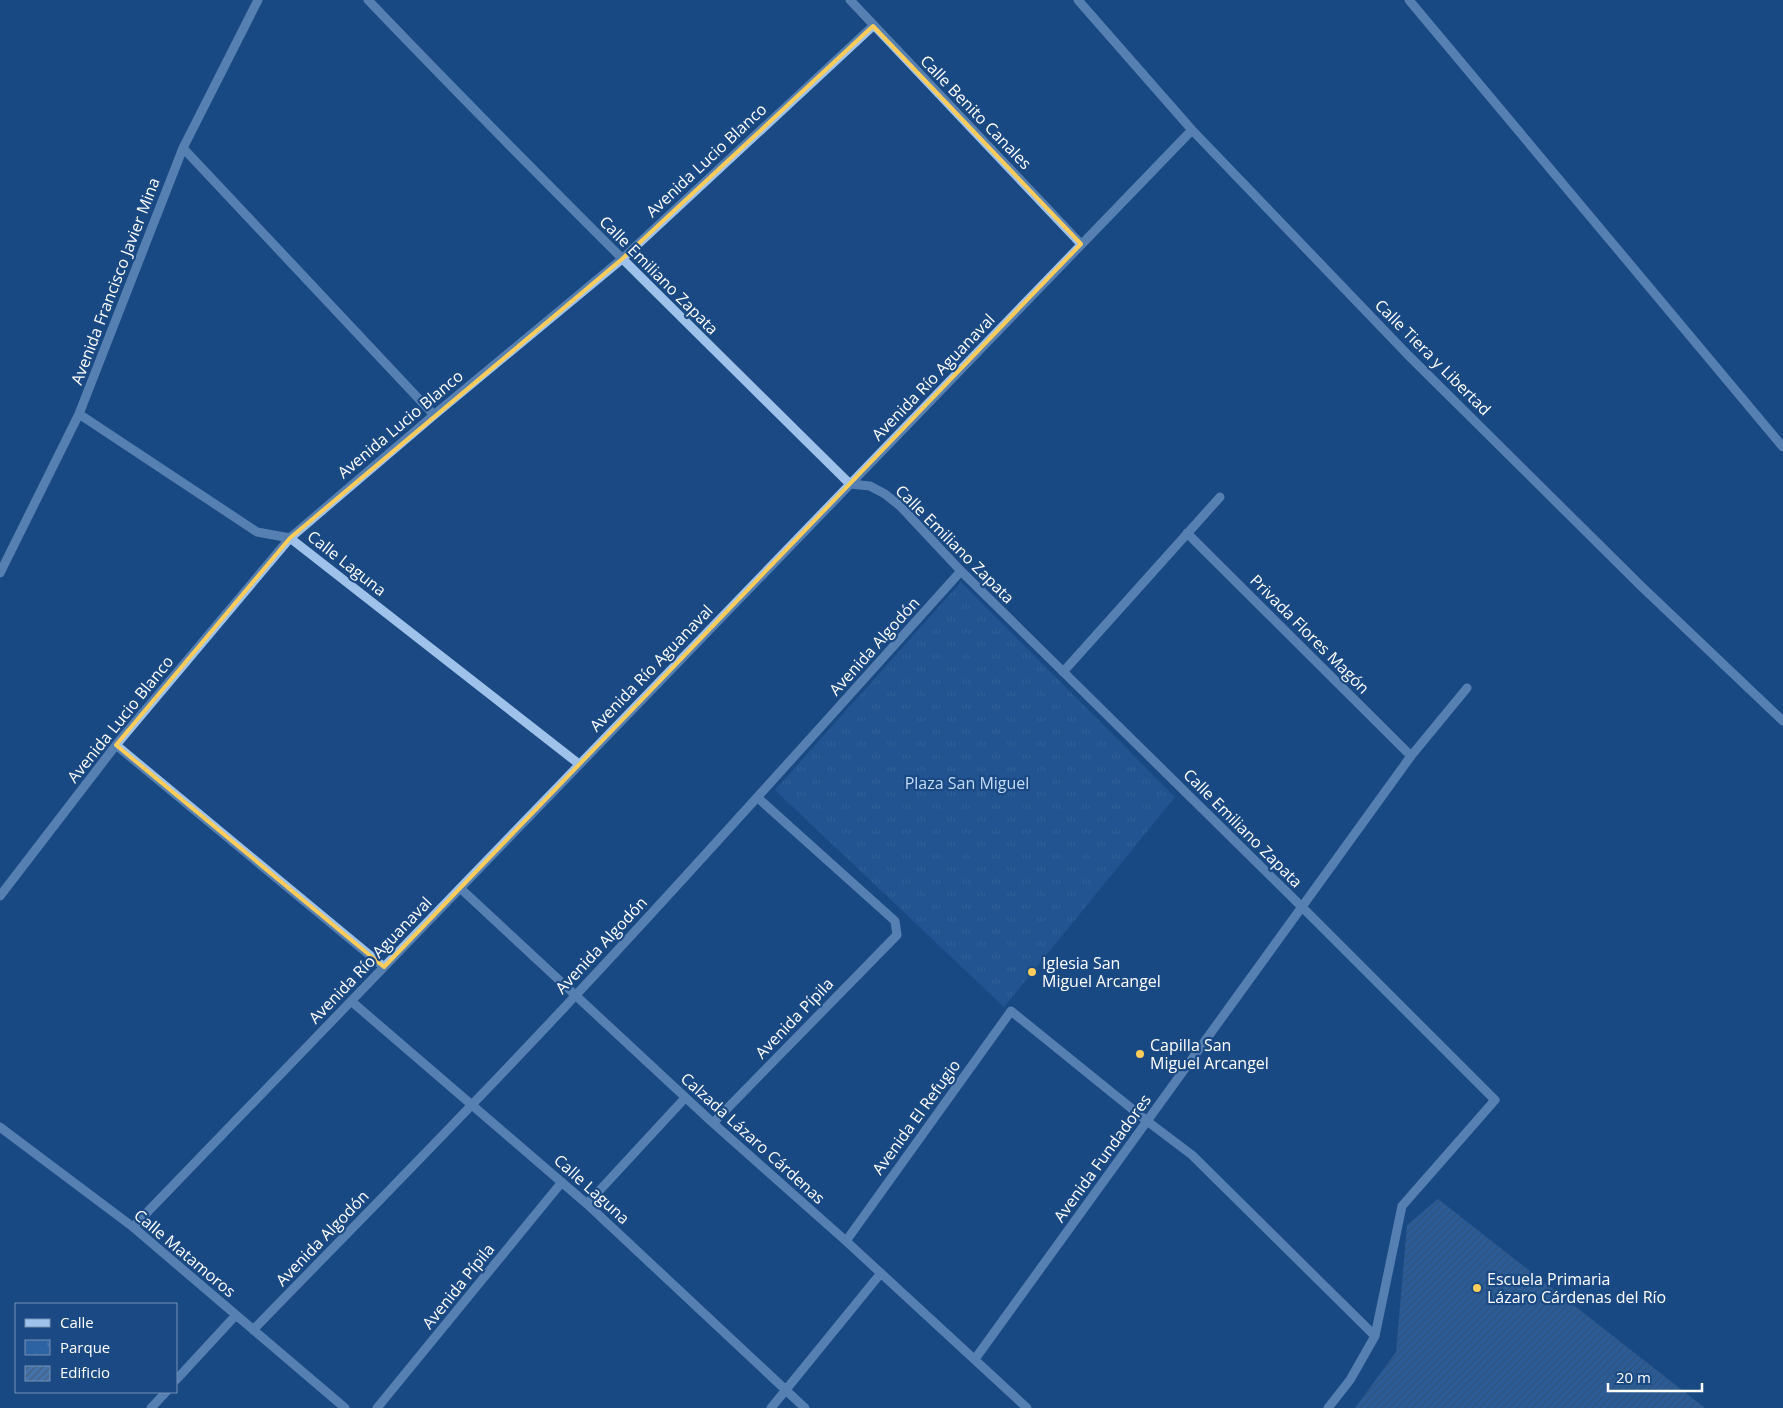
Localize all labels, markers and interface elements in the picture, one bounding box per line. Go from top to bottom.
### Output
street label: Calle Benito Canales [916,50,1036,174]
street label: Avenida Lucio Blanco [641,98,771,222]
street label: Avenida Francisco Javier Mina [65,174,165,388]
street label: Calle Emiliano Zapata [595,211,723,339]
street label: Calle Tiera y Libertad [1370,294,1496,420]
street label: Avenida Río Aguanaval [867,309,999,445]
street label: Avenida Lucio Blanco [332,365,468,483]
street label: Calle Emiliano Zapata [891,480,1019,608]
street label: Calle Laguna [303,525,391,601]
street label: Privada Flores Magón [1245,569,1375,699]
street label: Avenida Algodón [824,592,924,700]
street label: Avenida Río Aguanaval [585,600,717,736]
street label: Avenida Lucio Blanco [62,651,178,787]
street label: Calle Emiliano Zapata [1179,764,1307,892]
park label: Plaza San Miguel [905,772,1029,794]
street label: Avenida Río Aguanaval [304,892,436,1028]
street label: Avenida Algodón [550,892,652,998]
place label: Iglesia San Miguel Arcangel [1042,952,1161,992]
marker: Iglesia San Miguel Arcangel [1026,966,1038,978]
street label: Avenida Pípila [750,973,838,1063]
place label: Capilla San Miguel Arcangel [1150,1034,1269,1074]
marker: Capilla San Miguel Arcangel [1134,1048,1146,1060]
street label: Avenida El Refugio [867,1055,965,1179]
street label: Calzada Lázaro Cárdenas [676,1067,830,1209]
street label: Avenida Fundadores [1048,1090,1156,1226]
street label: Calle Laguna [549,1149,635,1229]
street label: Avenida Algodón [271,1185,373,1291]
street label: Calle Matamoros [130,1204,240,1302]
street label: Avenida Pípila [417,1239,499,1333]
place label: Escuela Primaria Lázaro Cárdenas del Río [1487,1268,1666,1308]
marker: Escuela Primaria Lázaro Cárdenas del Río [1471,1282,1483,1294]
legend [15,1303,178,1393]
text: Calle [60,1312,94,1332]
text: Parque [60,1337,110,1357]
scale bar [1608,1360,1702,1392]
text: Edificio [60,1362,110,1382]
text: 20 m [1616,1367,1651,1387]

